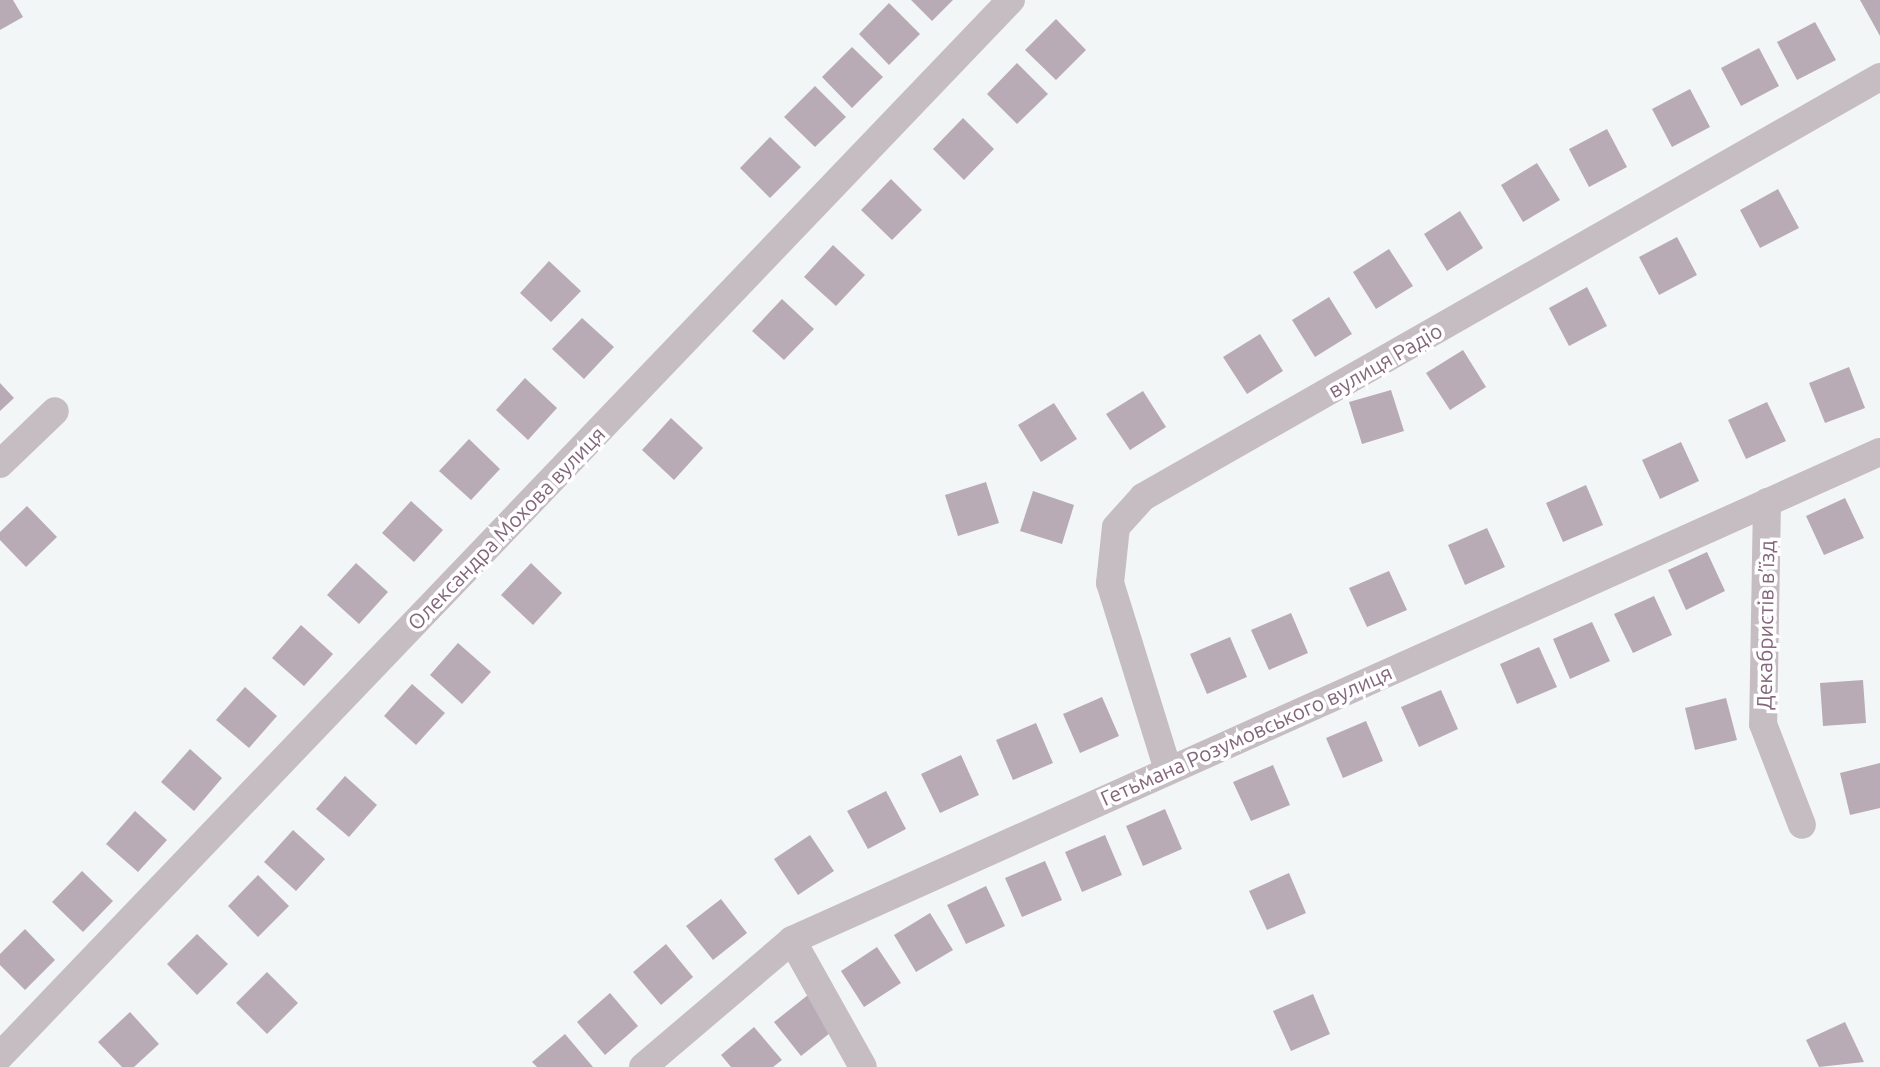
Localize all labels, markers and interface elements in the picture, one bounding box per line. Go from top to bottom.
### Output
street label: вулиця Радіо [1324,317,1446,403]
street label: Олександра Мохова вулиця [402,421,610,635]
street label: Декабристів в’їзд [1751,540,1779,710]
street label: Гетьмана Розумовського вулиця [1096,659,1396,811]

